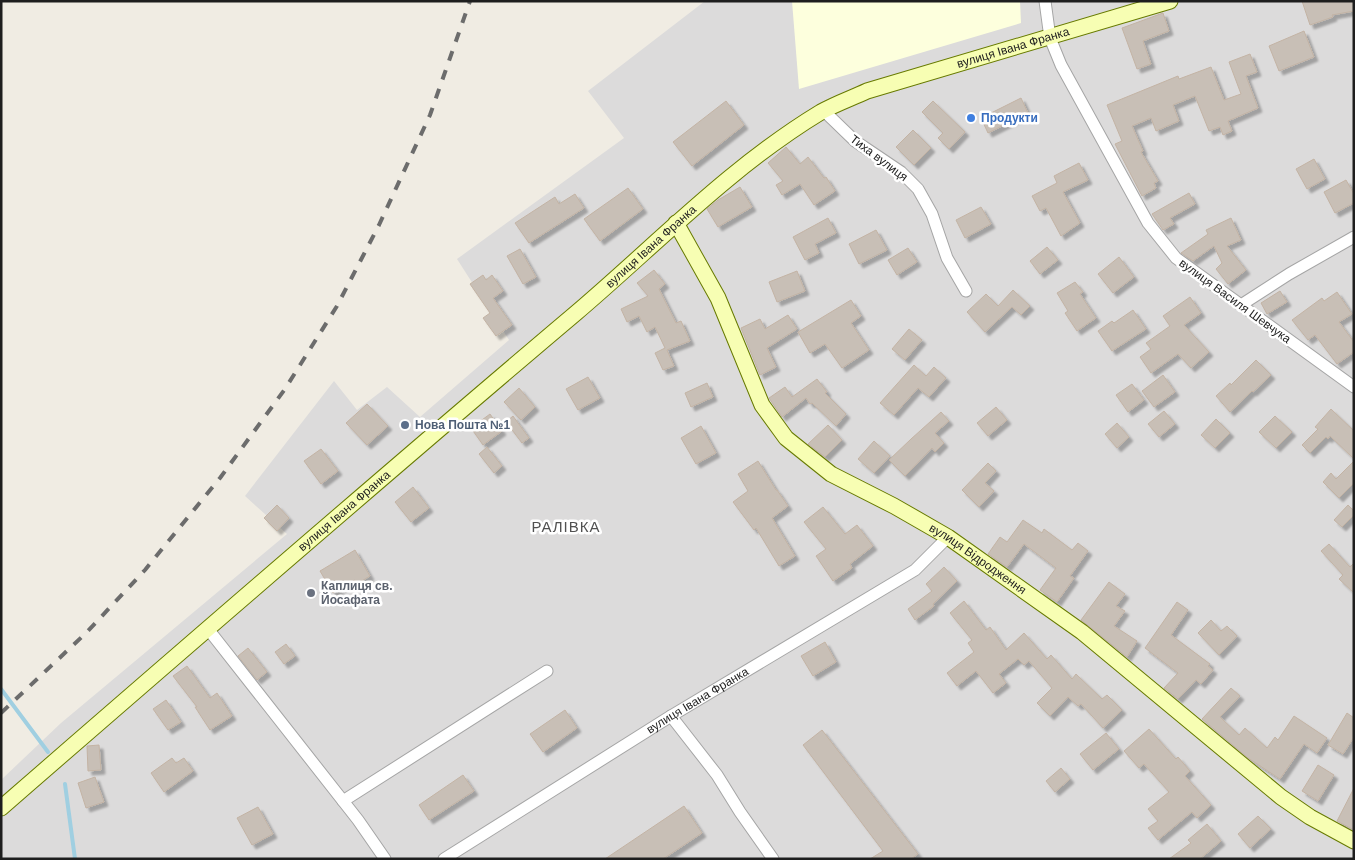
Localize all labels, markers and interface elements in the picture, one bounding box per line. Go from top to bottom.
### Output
street label: вулиця Івана Франка [955,24,1071,71]
place label: Продукти [981,111,1038,125]
marker: Продукти [965,112,977,124]
street label: Тиха вулиця [848,132,910,184]
street label: вулиця Івана Франка [603,202,699,291]
street label: вулиця Василя Шевчука [1177,256,1294,346]
place label: Нова Пошта №1 [415,418,510,432]
marker: Нова Пошта №1 [399,419,411,431]
street label: вулиця Івана Франка [295,467,393,554]
district label: РАЛІВКА [531,518,601,535]
street label: вулиця Відродження [927,521,1029,597]
place label: Каплиця св. Йосафата [321,579,393,607]
marker: Каплиця св. Йосафата [305,587,317,599]
street label: вулиця Івана Франка [644,664,751,737]

